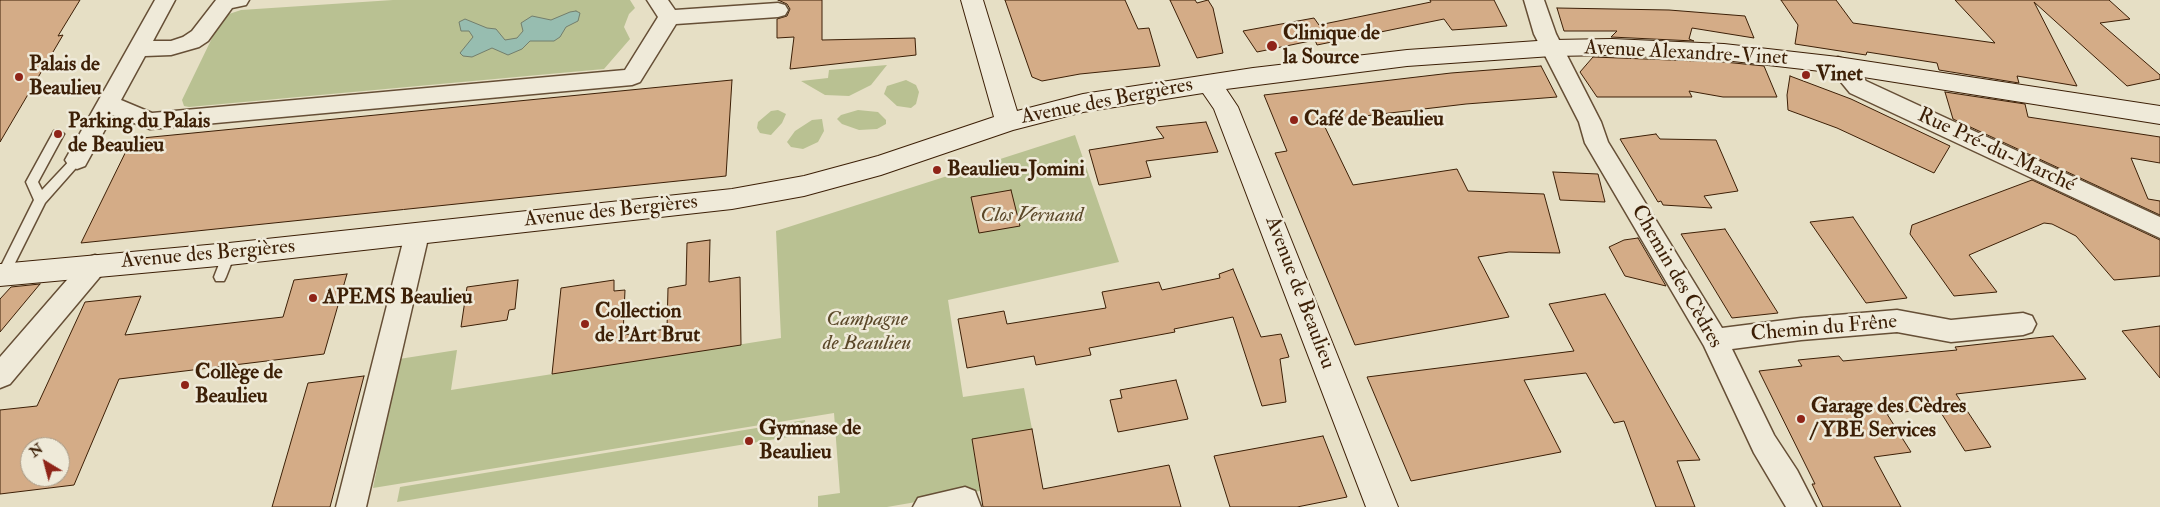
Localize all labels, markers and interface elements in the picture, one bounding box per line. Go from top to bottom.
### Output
place label: Clinique de la Source [1283,21,1380,71]
street label: Avenue Alexandre-Vinet [1584,36,1788,72]
marker: Clinique de la Source [1265,39,1279,53]
place label: Palais de Beaulieu [29,52,102,102]
place label: Vinet [1816,62,1863,88]
marker: Vinet [1800,69,1812,81]
marker: Palais de Beaulieu [13,71,25,83]
street label: Avenue des Bergières [1019,73,1195,131]
street label: Rue Pré-du-Marché [1913,103,2079,199]
place label: Café de Beaulieu [1304,107,1444,133]
place label: Parking du Palais de Beaulieu [68,109,210,159]
marker: Café de Beaulieu [1288,114,1300,126]
marker: Parking du Palais de Beaulieu [52,128,64,140]
place label: Beaulieu-Jomini [947,157,1085,183]
marker: Beaulieu-Jomini [931,164,943,176]
street label: Avenue des Bergières [523,190,699,234]
street label: Chemin des Cèdres [1625,201,1727,353]
park label: Clos Vernand [980,203,1084,229]
street label: Avenue de Beaulieu [1258,213,1340,373]
street label: Avenue des Bergières [120,235,296,275]
place label: APEMS Beaulieu [323,285,473,311]
marker: APEMS Beaulieu [307,292,319,304]
place label: Collection de l’Art Brut [595,299,700,349]
park label: Campagne de Beaulieu [823,307,911,357]
street label: Chemin du Frêne [1750,310,1898,348]
marker: Collection de l’Art Brut [579,318,591,330]
place label: Collège de Beaulieu [195,360,282,410]
marker: Collège de Beaulieu [179,379,191,391]
place label: Garage des Cèdres / YBE Services [1811,394,1966,444]
marker: Garage des Cèdres / YBE Services [1795,413,1807,425]
place label: Gymnase de Beaulieu [759,416,861,466]
marker: Gymnase de Beaulieu [743,435,755,447]
north arrow [20,437,70,487]
text: N [26,440,46,461]

